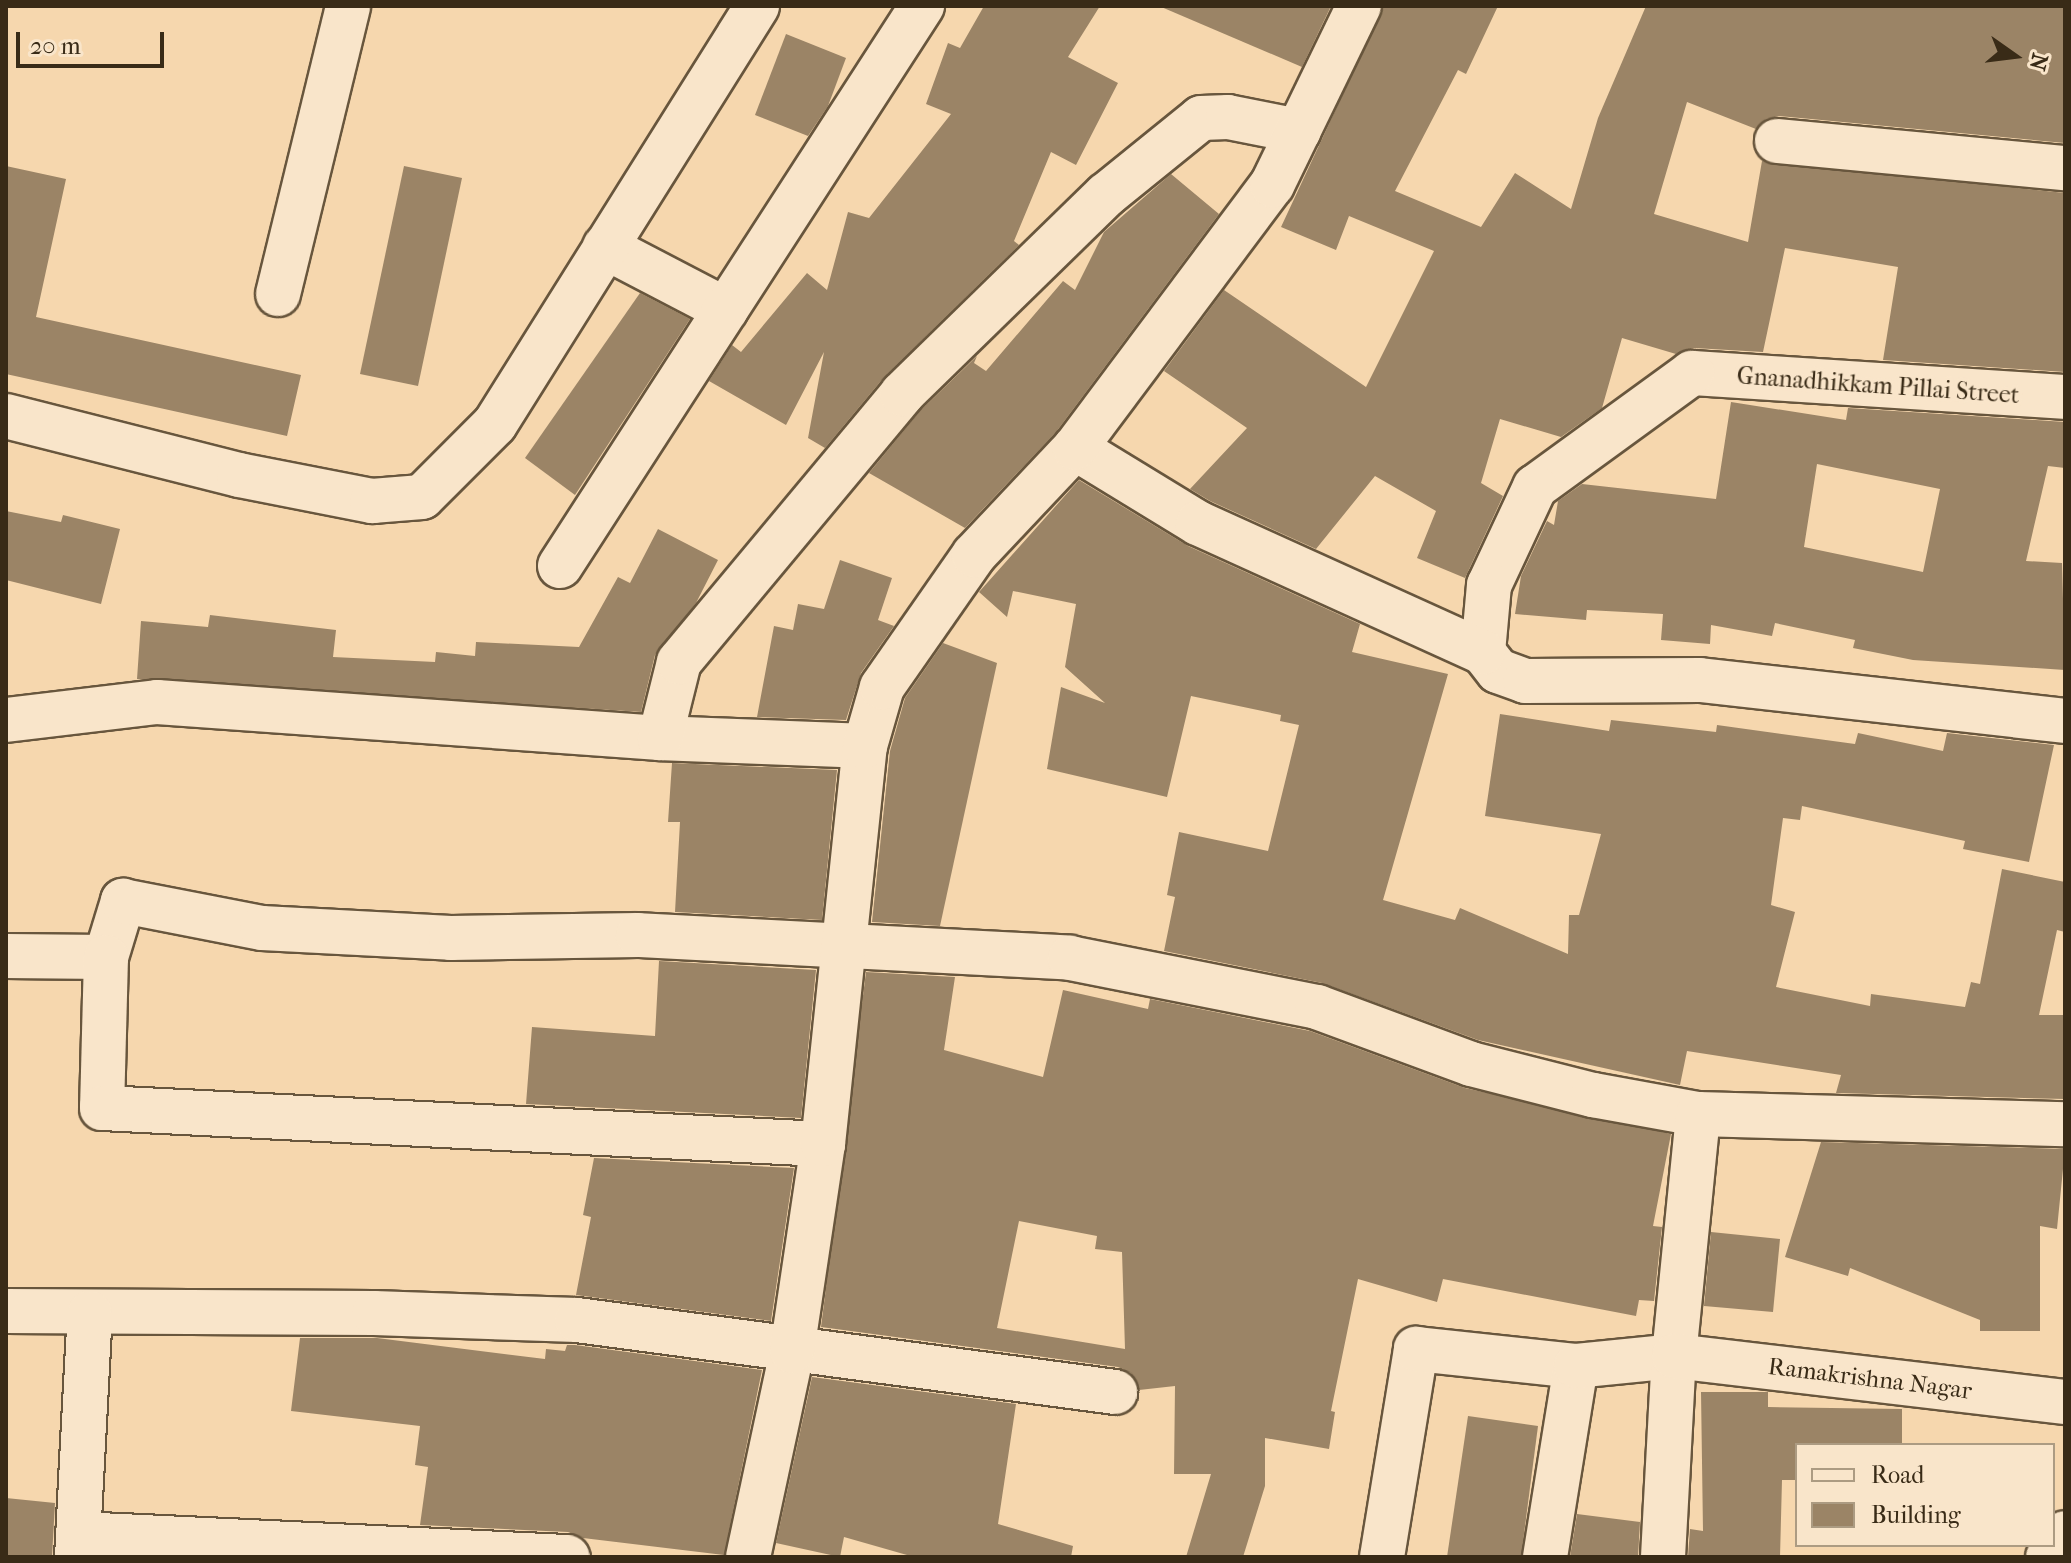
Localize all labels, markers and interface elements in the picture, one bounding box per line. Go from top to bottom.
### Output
scale bar [20,16,168,66]
north arrow [1975,16,2055,96]
text: 20 m [30,32,81,60]
text: N [2024,51,2053,73]
street label: Gnanadhikkam Pillai Street [1736,362,2020,410]
street label: Ramakrishna Nagar [1766,1352,1974,1406]
legend [1795,1443,2055,1547]
text: Road [1871,1461,1924,1489]
text: Building [1871,1501,1961,1529]

